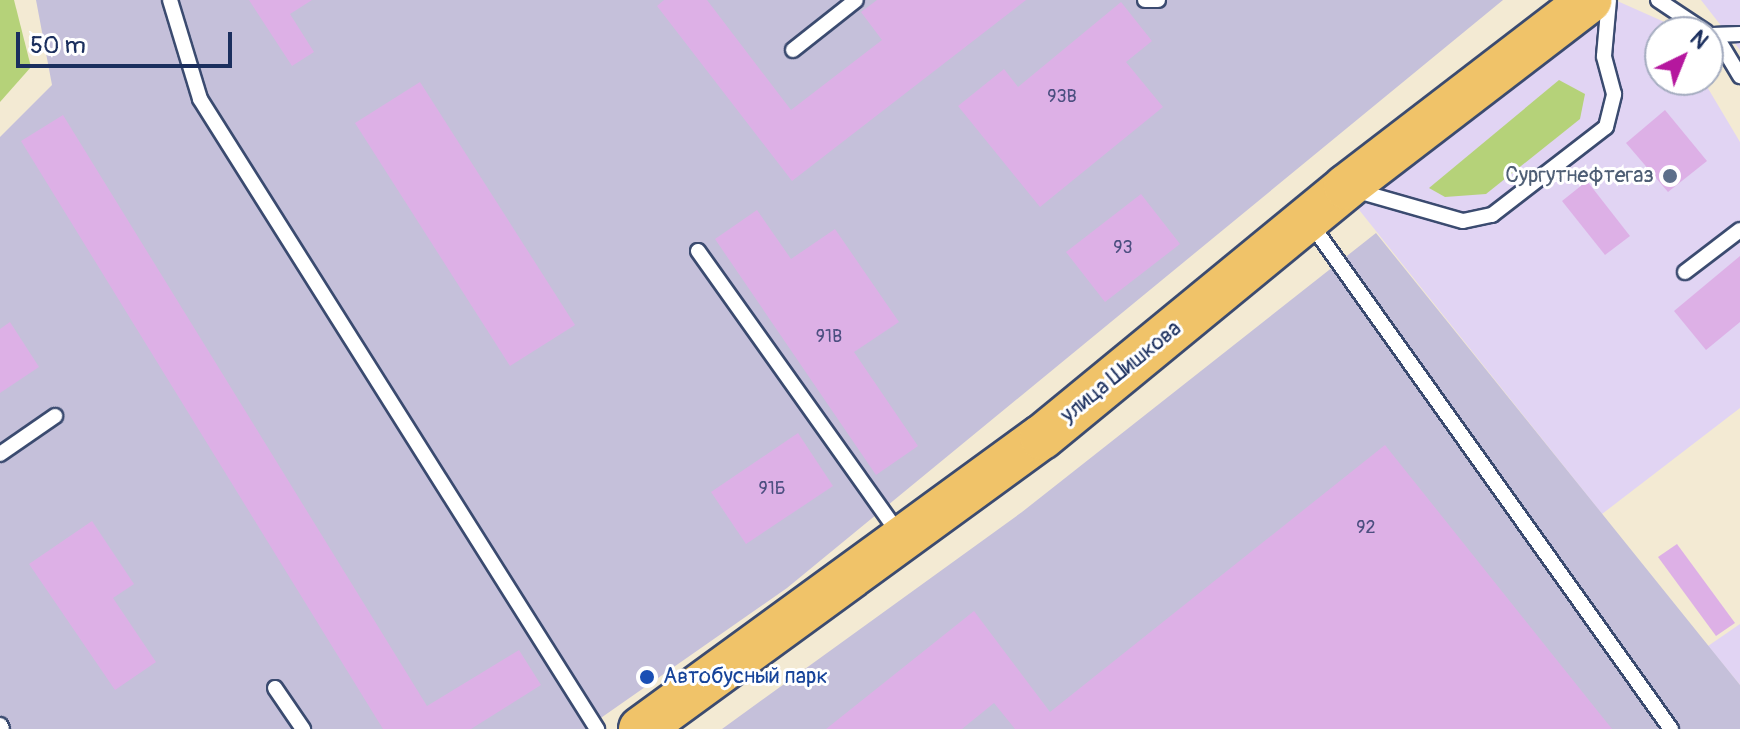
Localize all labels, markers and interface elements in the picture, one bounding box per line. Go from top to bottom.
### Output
scale bar [20,16,236,66]
north arrow [1644,16,1724,96]
text: N [1684,25,1714,55]
text: 50 m [30,31,86,60]
house number: 93В [1047,86,1077,108]
place label: Сургутнефтегаз [1505,163,1654,189]
marker: Сургутнефтегаз [1661,167,1679,185]
house number: 93 [1113,237,1133,259]
street label: улица Шишкова [1056,315,1186,429]
house number: 91В [816,326,842,348]
house number: 91Б [758,478,786,500]
house number: 92 [1356,517,1376,539]
place label: Автобусный парк [663,664,828,690]
marker: Автобусный парк [638,668,656,686]

